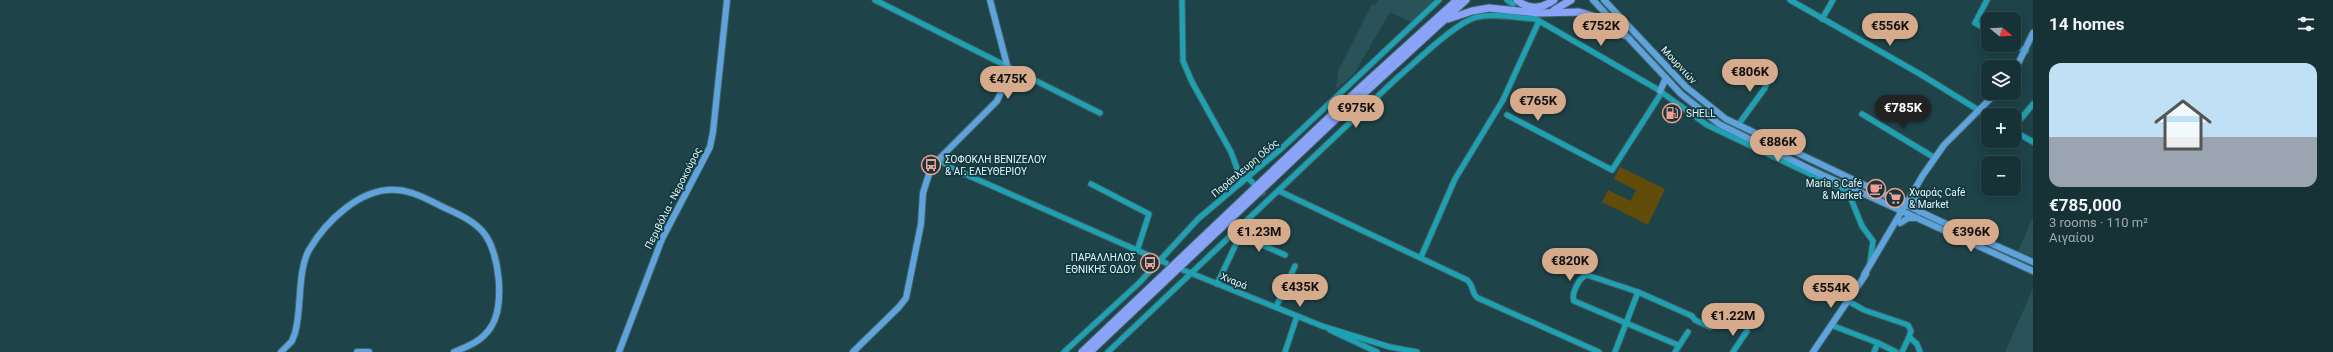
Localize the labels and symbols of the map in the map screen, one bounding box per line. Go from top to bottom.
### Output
north arrow [1981,12,2021,52]
pin: €752K [1573,13,1629,47]
pin: €556K [1862,13,1918,47]
street label: Μουρνιών [1659,44,1699,86]
pin: €806K [1722,59,1778,93]
pin: €475K [980,66,1036,100]
pin: €765K [1510,88,1566,122]
pin: €975K [1328,95,1384,129]
pin: €785K [1875,95,1931,129]
fuel station icon: SHELL [1661,102,1683,124]
place label: SHELL [1686,108,1716,119]
pin: €886K [1750,129,1806,163]
street label: Παράπλευρη Οδός [1209,137,1281,200]
street label: Περιβόλια - Νεροκούρος [643,145,704,251]
bus stop icon: ΣΟΦΟΚΛΗ ΒΕΝΙΖΕΛΟΥ & ΑΓ. ΕΛΕΥΘΕΡΙΟΥ [920,154,942,176]
place label: ΣΟΦΟΚΛΗ ΒΕΝΙΖΕΛΟΥ & ΑΓ. ΕΛΕΥΘΕΡΙΟΥ [945,154,1047,177]
place label: Maria s Café & Market [1806,178,1862,201]
cafe icon: Maria s Café & Market [1865,178,1887,200]
supermarket icon: Χναράς Café & Market [1884,187,1906,209]
place label: Χναράς Café & Market [1909,187,1965,210]
pin: €1.23M [1226,219,1292,253]
pin: €396K [1943,219,1999,253]
pin: €820K [1542,248,1598,282]
place label: ΠΑΡΑΛΛΗΛΟΣ ΕΘΝΙΚΗΣ ΟΔΟΥ [1066,252,1136,275]
bus stop icon: ΠΑΡΑΛΛΗΛΟΣ ΕΘΝΙΚΗΣ ΟΔΟΥ [1139,252,1161,274]
street label: Χναρά [1219,271,1249,291]
pin: €435K [1272,274,1328,308]
pin: €554K [1803,275,1859,309]
pin: €1.22M [1700,303,1766,337]

